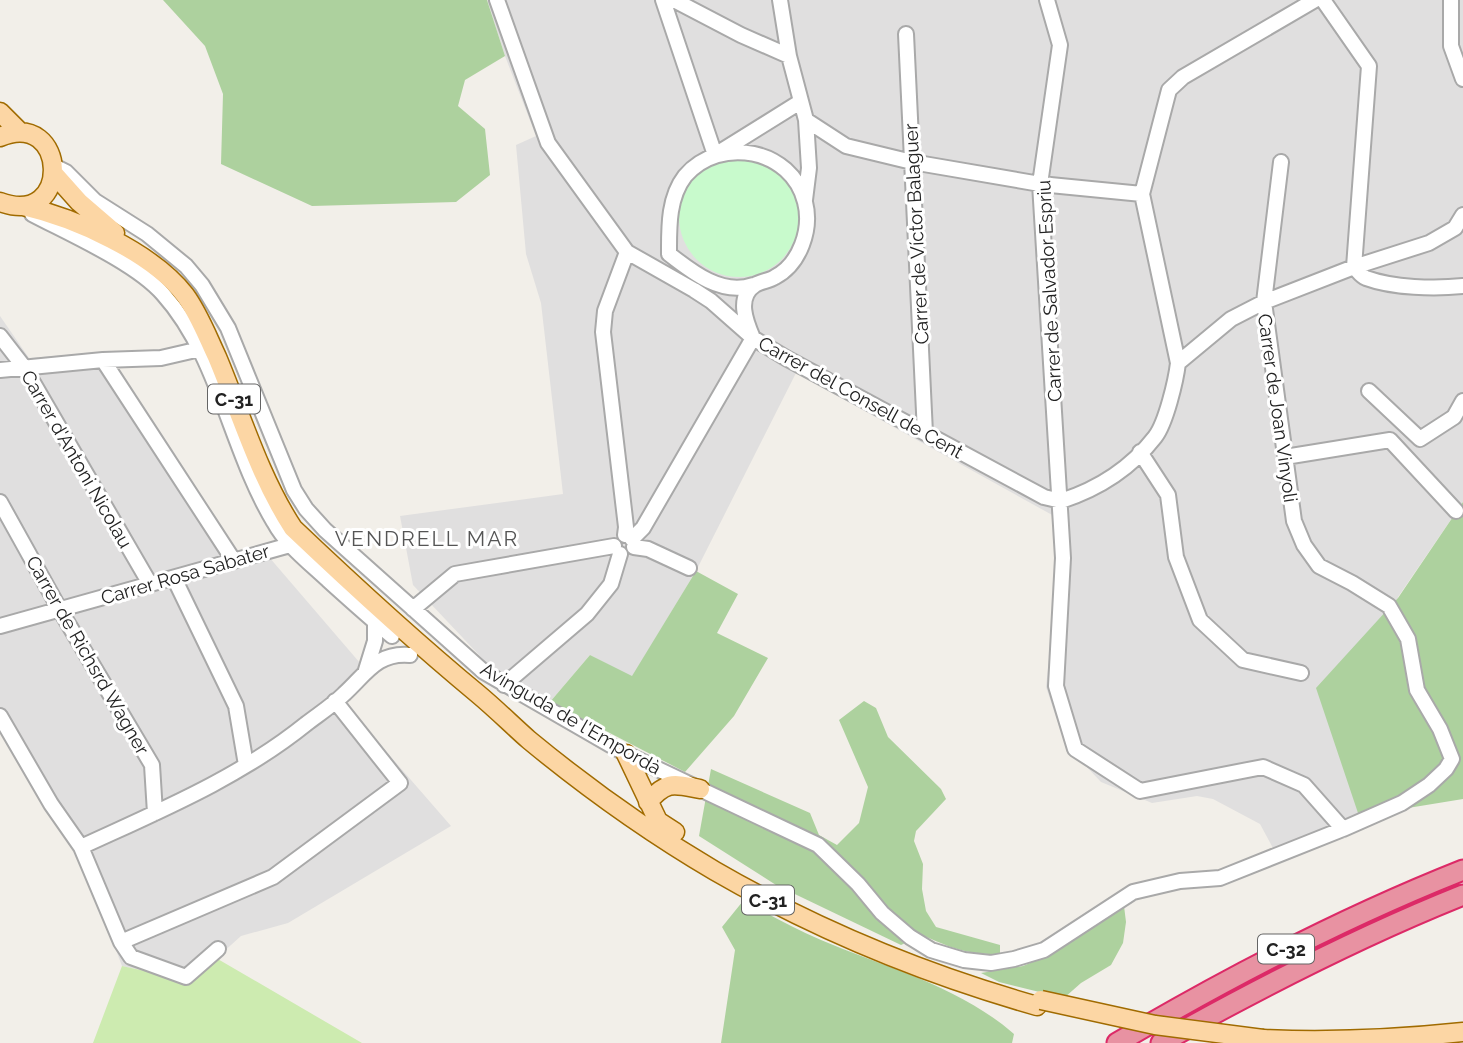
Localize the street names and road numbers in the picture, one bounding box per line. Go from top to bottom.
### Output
street label: Carrer de Víctor Balaguer [899,123,933,345]
street label: Carrer de Salvador Espriu [1032,179,1066,403]
street label: Carrer de Joan Vinyoli [1254,312,1302,504]
street label: Carrer del Consell de Cent [755,331,968,463]
street label: Carrer d'Antoni Nicolau [17,366,137,552]
road number: C-31 [208,384,260,414]
street label: Carrer Rosa Sabater [98,539,272,609]
street label: Carrer de Richsrd Wagner [22,552,154,759]
street label: Avinguda de l'Empordà [477,657,665,779]
road number: C-31 [742,886,794,915]
road number: C-32 [1258,934,1314,964]

